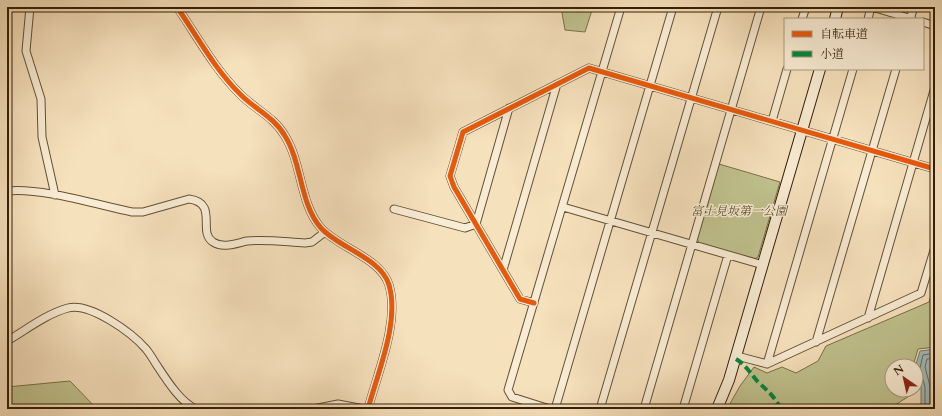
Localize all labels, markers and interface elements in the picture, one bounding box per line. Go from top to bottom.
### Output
legend [784,18,924,70]
text: 自転車道 [820,26,868,42]
text: 小道 [820,46,844,62]
park label: 富士見坂第一公園 [691,203,789,219]
north arrow [884,358,924,398]
text: N [891,361,907,379]

